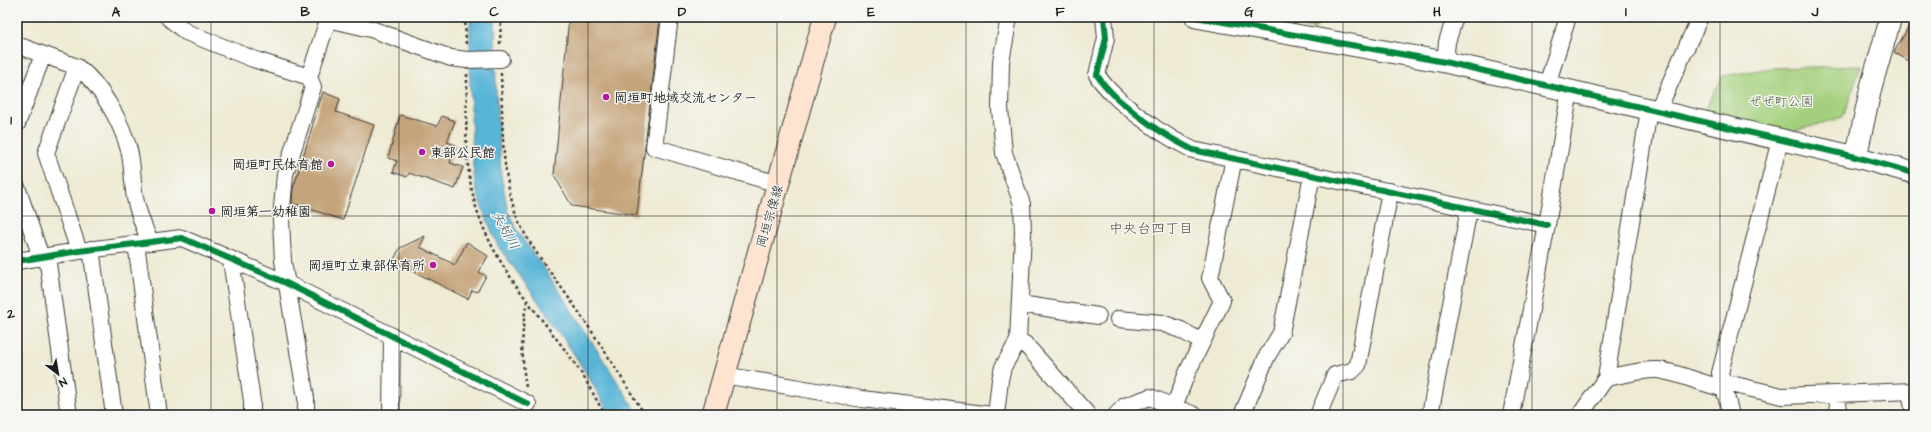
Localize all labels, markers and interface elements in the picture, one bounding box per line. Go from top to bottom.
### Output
text: A [112,3,121,21]
text: B [300,3,310,21]
text: C [489,3,499,21]
text: D [678,3,687,21]
text: E [867,3,875,21]
text: F [1055,3,1065,21]
text: G [1244,3,1254,21]
text: H [1433,3,1441,21]
text: I [1625,3,1627,21]
text: J [1811,3,1819,21]
place label: 岡垣町地域交流センター [614,89,757,107]
marker: 岡垣町地域交流センター [601,92,611,102]
park label: ぜぜ町公園 [1748,93,1814,111]
text: 1 [10,111,12,129]
place label: 東部公民館 [430,144,495,162]
marker: 東部公民館 [417,147,427,157]
place label: 岡垣町民体育館 [232,156,323,174]
marker: 岡垣町民体育館 [326,159,336,169]
street label: 岡垣宗像線 [752,182,788,250]
place label: 岡垣第一幼稚園 [220,203,311,221]
marker: 岡垣第一幼稚園 [207,206,217,216]
water label: 矢矧川 [486,207,524,254]
district label: 中央台四丁目 [1109,219,1193,239]
place label: 岡垣町立東部保育所 [308,257,425,275]
marker: 岡垣町立東部保育所 [428,260,438,270]
text: 2 [6,305,15,323]
north arrow [38,354,78,394]
text: N [56,374,70,390]

